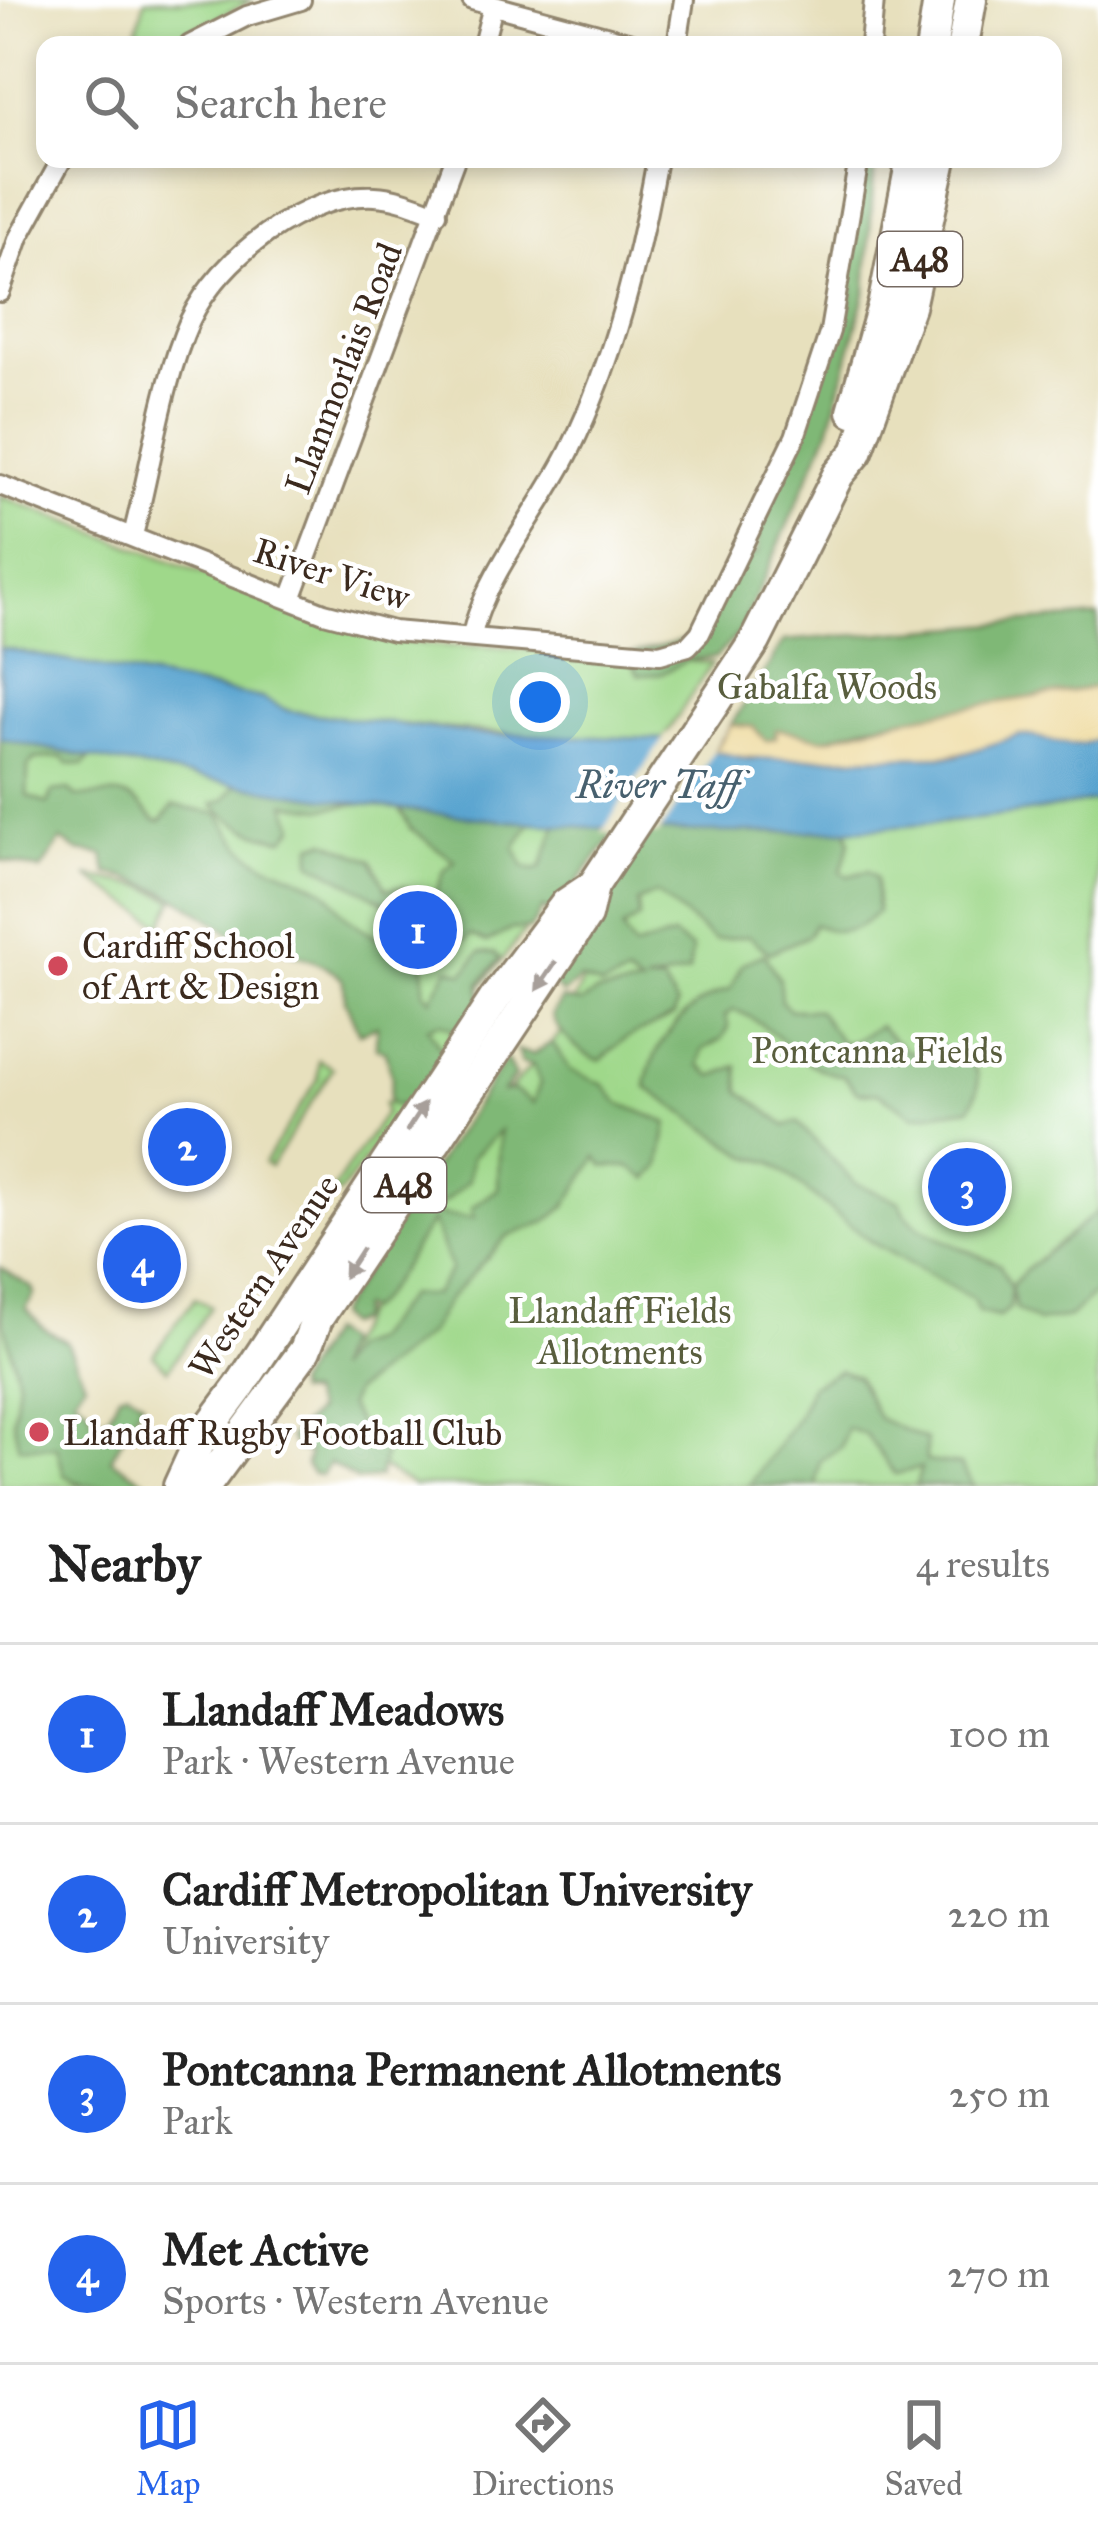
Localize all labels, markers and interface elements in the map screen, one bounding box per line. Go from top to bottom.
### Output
search box [36,36,1062,168]
icon: search [78,69,144,135]
text: Search here [174,75,387,130]
road number: A48 [878,232,962,286]
street label: Llanmorlais Road [276,237,412,500]
street label: River View [248,528,417,620]
park label: Gabalfa Woods [717,665,937,709]
your location [510,672,570,732]
water label: River Taff [574,761,751,809]
pin: 1 [379,885,457,975]
place label: Cardiff School of Art & Design [82,924,319,1009]
marker: Cardiff School of Art & Design [45,953,71,979]
one-way arrow [535,960,558,993]
park label: Pontcanna Fields [751,1029,1003,1073]
one-way arrow [404,1100,426,1133]
pin: 2 [148,1102,226,1192]
pin: 3 [928,1142,1006,1232]
road number: A48 [362,1158,446,1212]
street label: Western Avenue [179,1166,348,1387]
pin: 4 [103,1219,181,1309]
one-way arrow [343,1246,365,1279]
park label: Llandaff Fields Allotments [509,1289,731,1374]
place label: Llandaff Rugby Football Club [63,1411,502,1455]
marker: Llandaff Rugby Football Club [26,1419,52,1445]
text: Nearby [48,1533,200,1595]
text: 4 results [916,1540,1050,1588]
text: Llandaff Meadows [162,1682,504,1737]
text: 1 [79,1710,95,1758]
text: 100 m [948,1710,1050,1758]
text: Park · Western Avenue [162,1737,515,1785]
text: Cardiff Metropolitan University [162,1862,752,1917]
text: 2 [77,1890,97,1938]
text: 220 m [948,1890,1050,1938]
text: University [162,1917,329,1965]
text: Pontcanna Permanent Allotments [162,2042,781,2097]
text: 3 [79,2070,95,2118]
text: 250 m [949,2070,1050,2118]
text: Park [162,2097,233,2145]
text: Met Active [162,2222,369,2277]
text: 4 [76,2250,98,2298]
text: 270 m [947,2250,1050,2298]
text: Sports · Western Avenue [162,2277,549,2325]
tab: Map [135,2392,201,2504]
tab: Directions [472,2392,614,2504]
tab: Saved [884,2392,963,2504]

